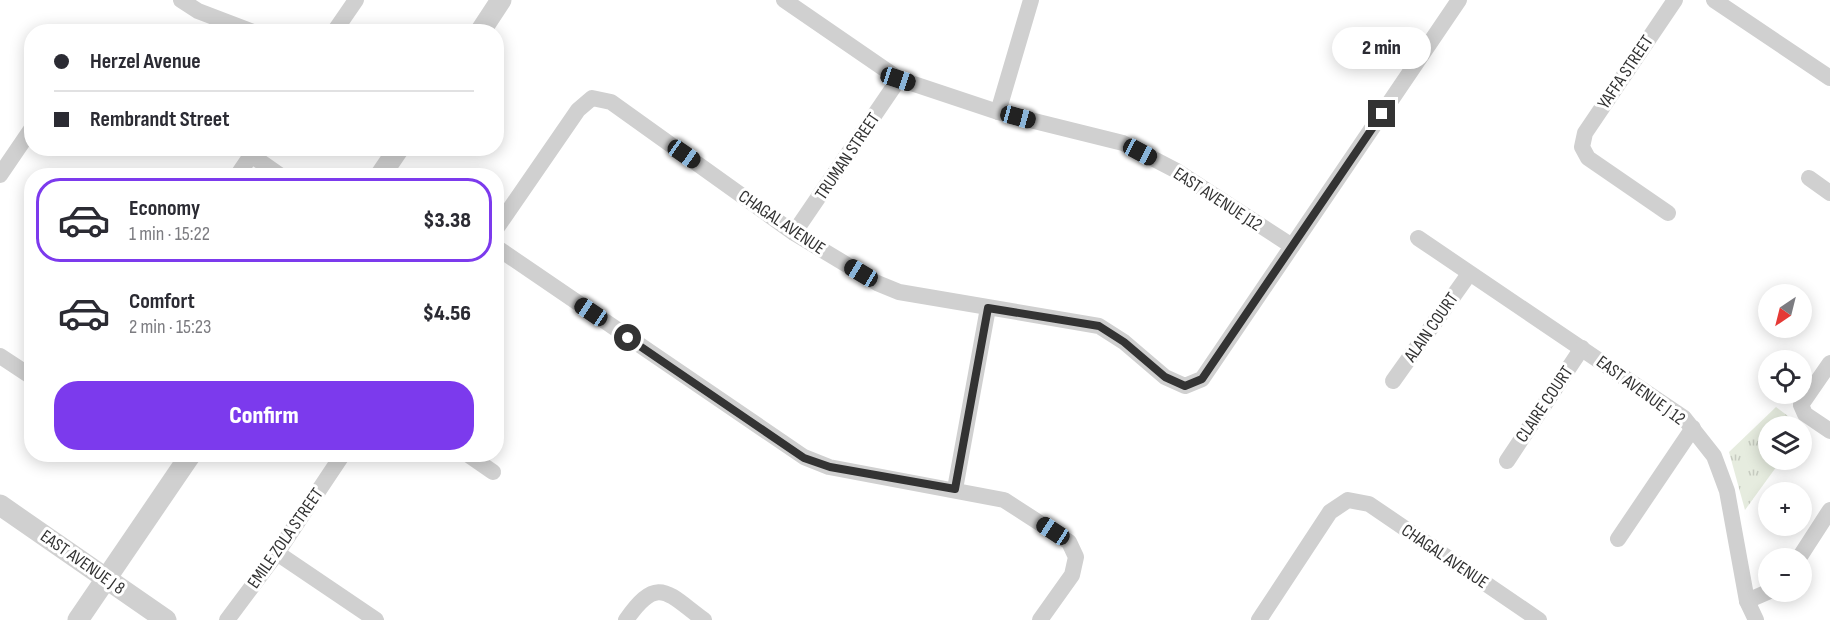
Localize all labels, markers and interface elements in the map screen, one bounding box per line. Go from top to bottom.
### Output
callout: 2 min [1332,27,1432,69]
street label: YAFFA STREET [1593,32,1658,113]
text: 2 min [1362,36,1401,60]
text: Herzel Avenue [90,48,201,75]
car [878,65,918,93]
route end [1368,100,1395,127]
car [998,104,1038,130]
text: Rembrandt Street [90,106,229,133]
street label: TRUMAN STREET [811,109,884,204]
car [664,136,704,172]
car [1120,136,1160,168]
street label: EAST AVENUE J12 [1169,163,1266,236]
street label: CHAGAL AVENUE [734,186,829,259]
icon: car [57,193,111,247]
text: Economy [129,195,200,222]
text: $3.38 [423,207,471,234]
text: 1 min · 15:22 [129,222,210,246]
car [841,256,881,290]
north arrow [1758,284,1812,338]
map controls [1758,284,1812,602]
icon: car [57,286,111,340]
text: Comfort [129,288,195,315]
street label: ALAIN COURT [1399,289,1463,367]
car [571,294,611,330]
text: $4.56 [423,300,471,327]
text: 2 min · 15:23 [129,315,211,339]
route start [614,324,641,351]
button: locate [1758,350,1812,404]
street label: EAST AVENUE J 12 [1592,351,1689,430]
street label: CLAIRE COURT [1511,362,1578,446]
button: Confirm [54,381,474,450]
button: layers [1758,416,1812,470]
button: + [1758,482,1812,536]
street label: EMILE ZOLA STREET [243,484,328,592]
car [1033,514,1073,548]
street label: CHAGAL AVENUE [1397,520,1492,593]
street label: EAST AVENUE J 8 [36,526,129,599]
button: − [1758,548,1812,602]

